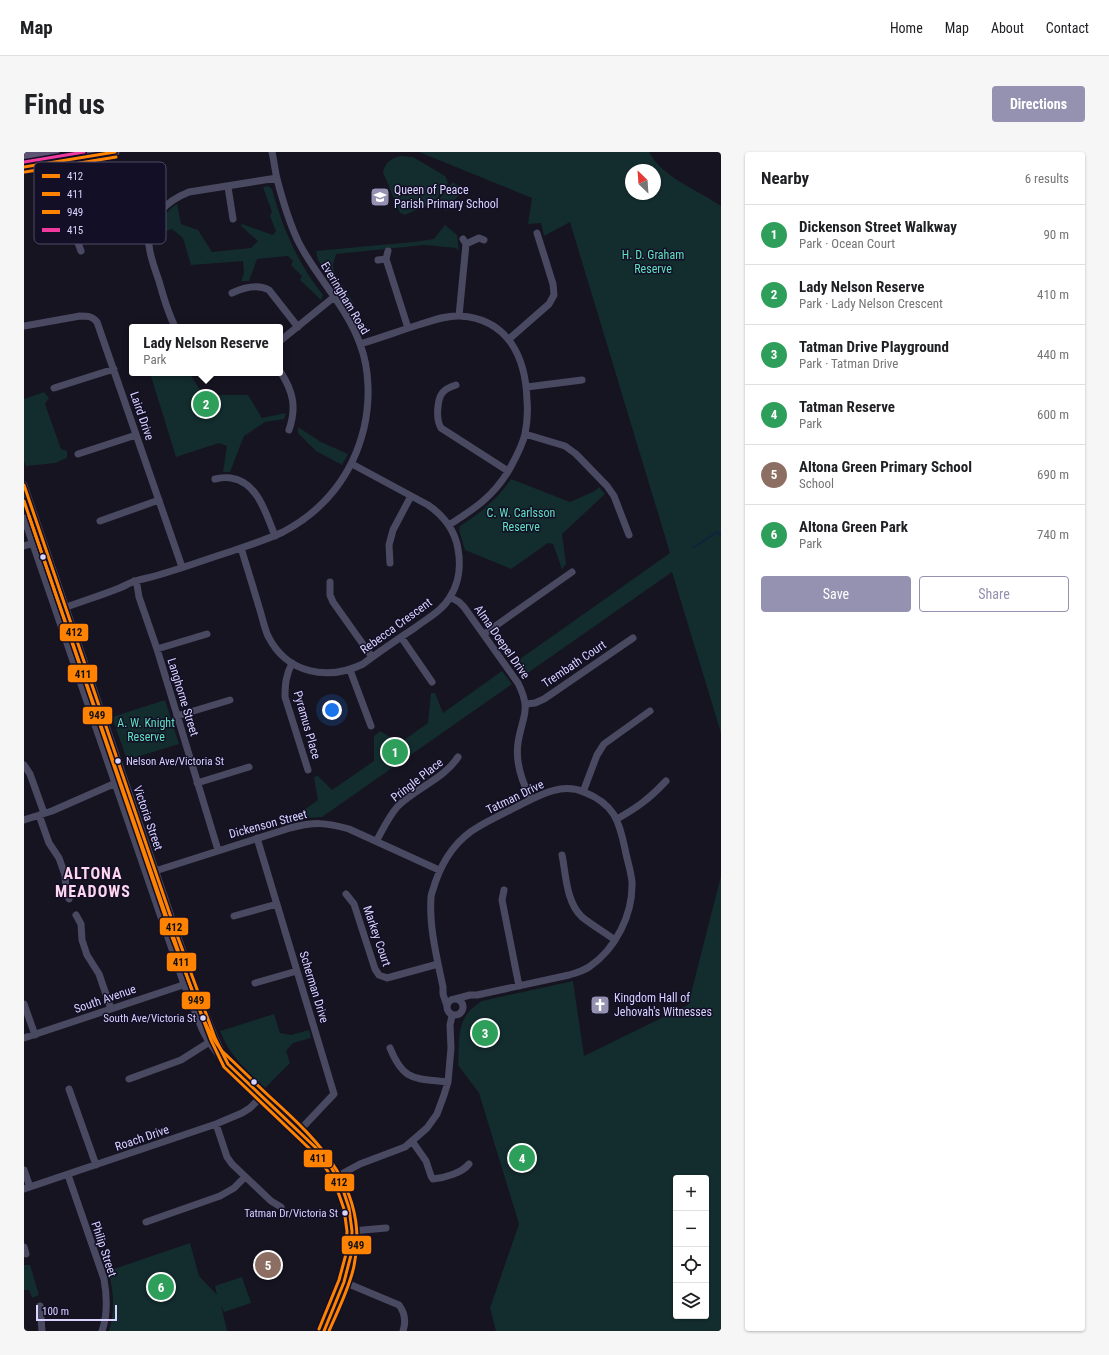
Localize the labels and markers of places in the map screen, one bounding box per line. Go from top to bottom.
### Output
place label: Queen of Peace Parish Primary School [394,183,498,211]
school or university icon: Queen of Peace Parish Primary School [369,186,391,208]
pin: 2 [193,389,219,419]
unlabelled marker [38,552,48,562]
pin: 1 [382,737,408,767]
place label: Nelson Ave/Victoria St [126,755,224,768]
marker: Nelson Ave/Victoria St [113,756,123,766]
place label: Kingdom Hall of Jehovah's Witnesses [614,991,712,1019]
church icon: Kingdom Hall of Jehovah's Witnesses [589,994,611,1016]
place label: South Ave/Victoria St [103,1012,196,1025]
marker: South Ave/Victoria St [198,1013,208,1023]
pin: 3 [472,1018,498,1048]
unlabelled marker [249,1077,259,1087]
pin: 4 [509,1143,535,1173]
place label: Tatman Dr/Victoria St [244,1207,338,1220]
marker: Tatman Dr/Victoria St [340,1208,350,1218]
pin: 5 [255,1250,281,1280]
pin: 6 [148,1272,174,1302]

